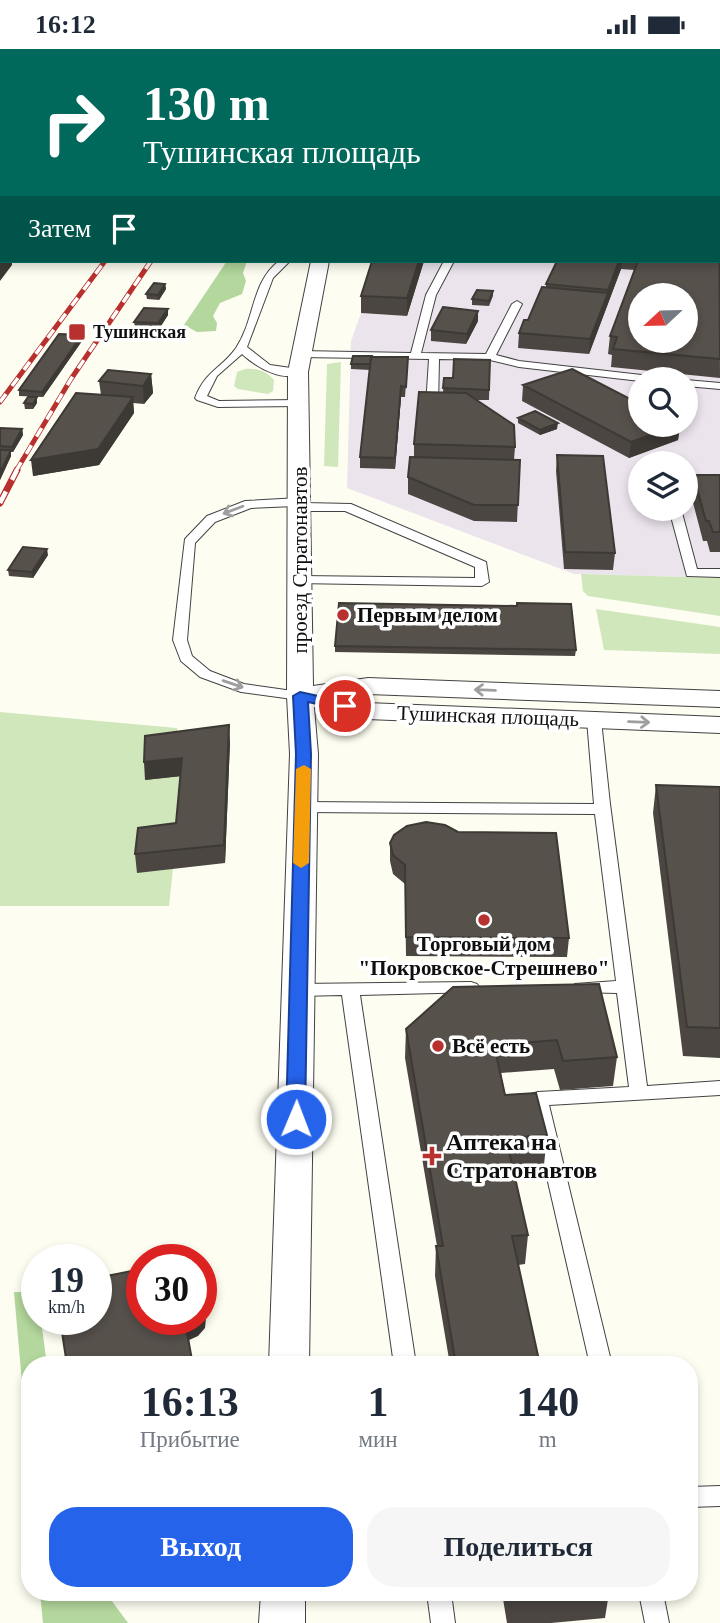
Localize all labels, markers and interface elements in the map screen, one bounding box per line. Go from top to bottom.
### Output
text: 16:12 [35,10,96,39]
text: 130 m [143,76,270,131]
icon: right [28,77,119,168]
text: Тушинская площадь [143,134,421,170]
icon: arrive [105,210,143,248]
text: Затем [28,214,91,243]
north arrow [628,283,698,353]
map controls [628,283,698,521]
marker: Тушинская [67,322,87,342]
place label: Тушинская [93,322,186,342]
button: search [628,367,698,437]
button: layers [628,451,698,521]
street label: проезд Стратонавтов [288,466,312,654]
one-way arrow [222,505,244,518]
place label: Первым делом [357,603,498,627]
marker: Первым делом [335,607,351,623]
pin [315,676,375,736]
one-way arrow [222,679,244,691]
one-way arrow [474,683,497,696]
icon: arrive [326,687,364,725]
street label: Тушинская площадь [396,701,580,731]
one-way arrow [627,715,650,728]
marker: Торговый дом "Покровское-Стрешнево" [476,912,492,928]
place label: Торговый дом "Покровское-Стрешнево" [359,932,609,980]
place label: Всё есть [452,1034,530,1058]
marker: Всё есть [430,1038,446,1054]
position arrow [259,1082,333,1156]
place label: Аптека на Стратонавтов [446,1129,597,1183]
marker: Аптека на Стратонавтов [424,1148,440,1164]
speed limit sign: 30 [126,1244,217,1335]
text: 19 [49,1261,84,1300]
text: km/h [48,1297,85,1317]
text: 16:13 [141,1379,239,1425]
text: 1 [368,1379,389,1425]
text: 140 [516,1379,579,1425]
text: Прибытие [140,1427,240,1452]
text: мин [358,1427,398,1452]
text: m [539,1427,557,1452]
button: Выход [49,1507,353,1587]
button: Поделиться [367,1507,670,1587]

